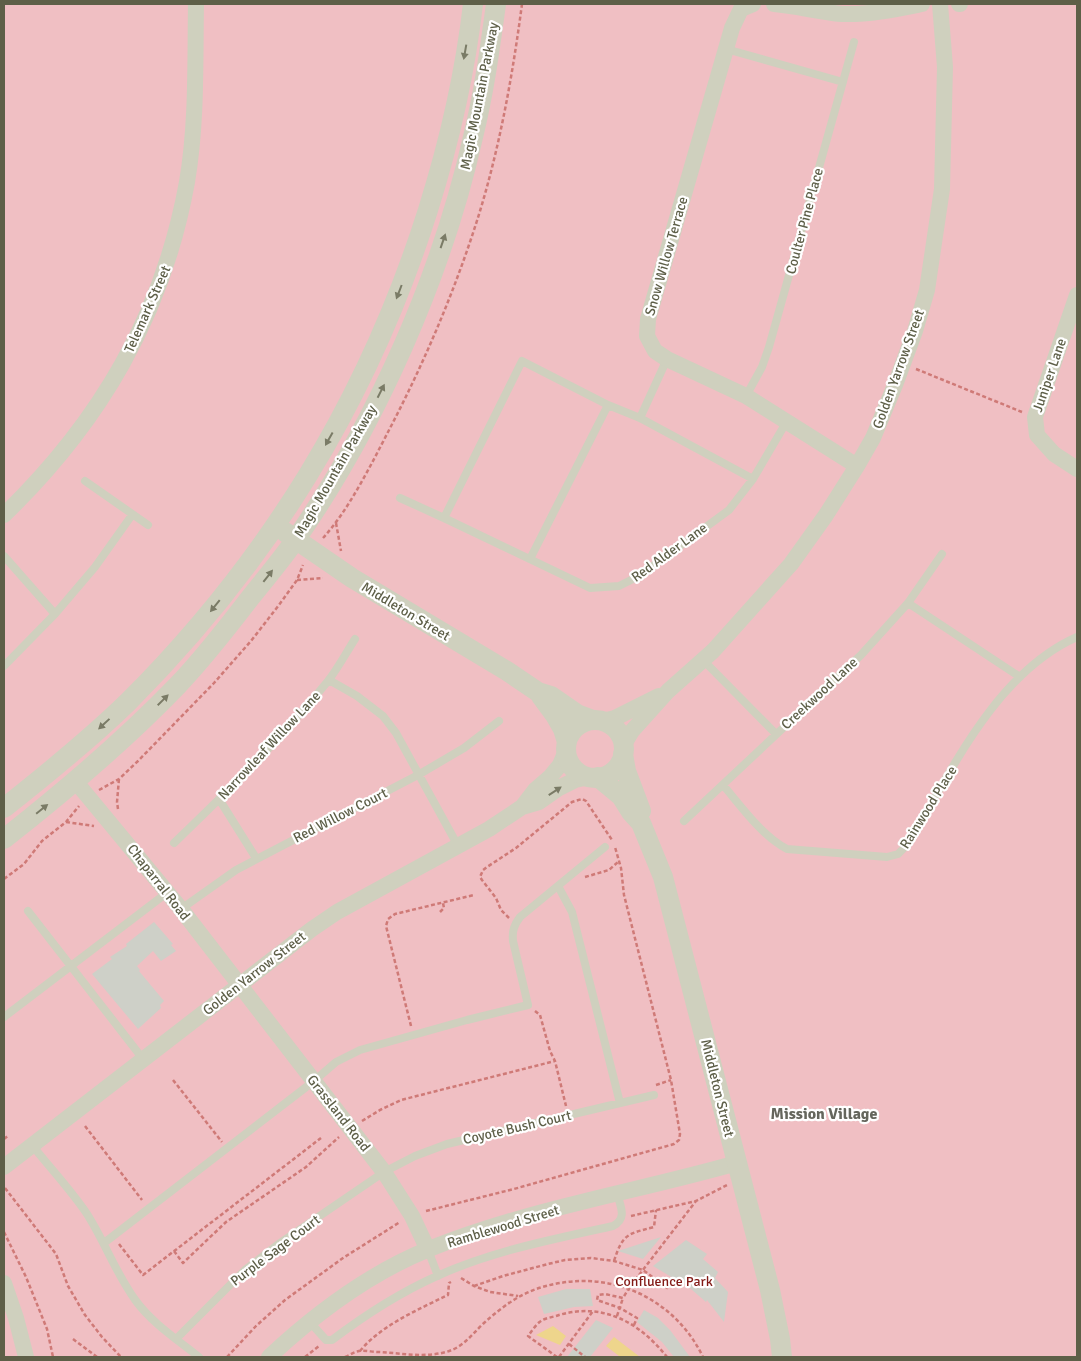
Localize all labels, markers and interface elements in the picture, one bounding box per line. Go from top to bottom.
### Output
street label: Magic Mountain Parkway [457,20,502,171]
one-way arrow [461,44,469,60]
street label: Coulter Pine Place [782,166,827,276]
street label: Snow Willow Terrace [641,195,692,318]
one-way arrow [440,234,447,249]
street label: Telemark Street [121,263,174,355]
one-way arrow [395,285,402,300]
street label: Golden Yarrow Street [869,307,928,431]
street label: Juniper Lane [1029,336,1070,414]
one-way arrow [377,384,385,399]
street label: Magic Mountain Parkway [291,402,381,540]
one-way arrow [325,432,334,446]
street label: Red Alder Lane [628,519,711,586]
one-way arrow [262,570,273,583]
street label: Middleton Street [358,578,453,645]
one-way arrow [209,599,220,612]
street label: Creekwood Lane [778,654,861,733]
street label: Narrowleaf Willow Lane [215,687,324,803]
one-way arrow [157,694,169,706]
one-way arrow [98,718,110,730]
street label: Rainwood Place [896,763,961,852]
street label: Red Willow Court [290,784,390,846]
one-way arrow [549,787,562,796]
one-way arrow [35,803,48,814]
street label: Chaparral Road [124,841,194,924]
street label: Golden Yarrow Street [200,928,309,1019]
street label: Middleton Street [697,1037,738,1139]
street label: Grassland Road [303,1072,374,1155]
district label: Mission Village [771,1104,877,1124]
street label: Coyote Bush Court [461,1107,573,1148]
street label: Ramblewood Street [445,1201,561,1252]
street label: Purple Sage Court [227,1211,324,1290]
park label: Confluence Park [615,1273,713,1290]

